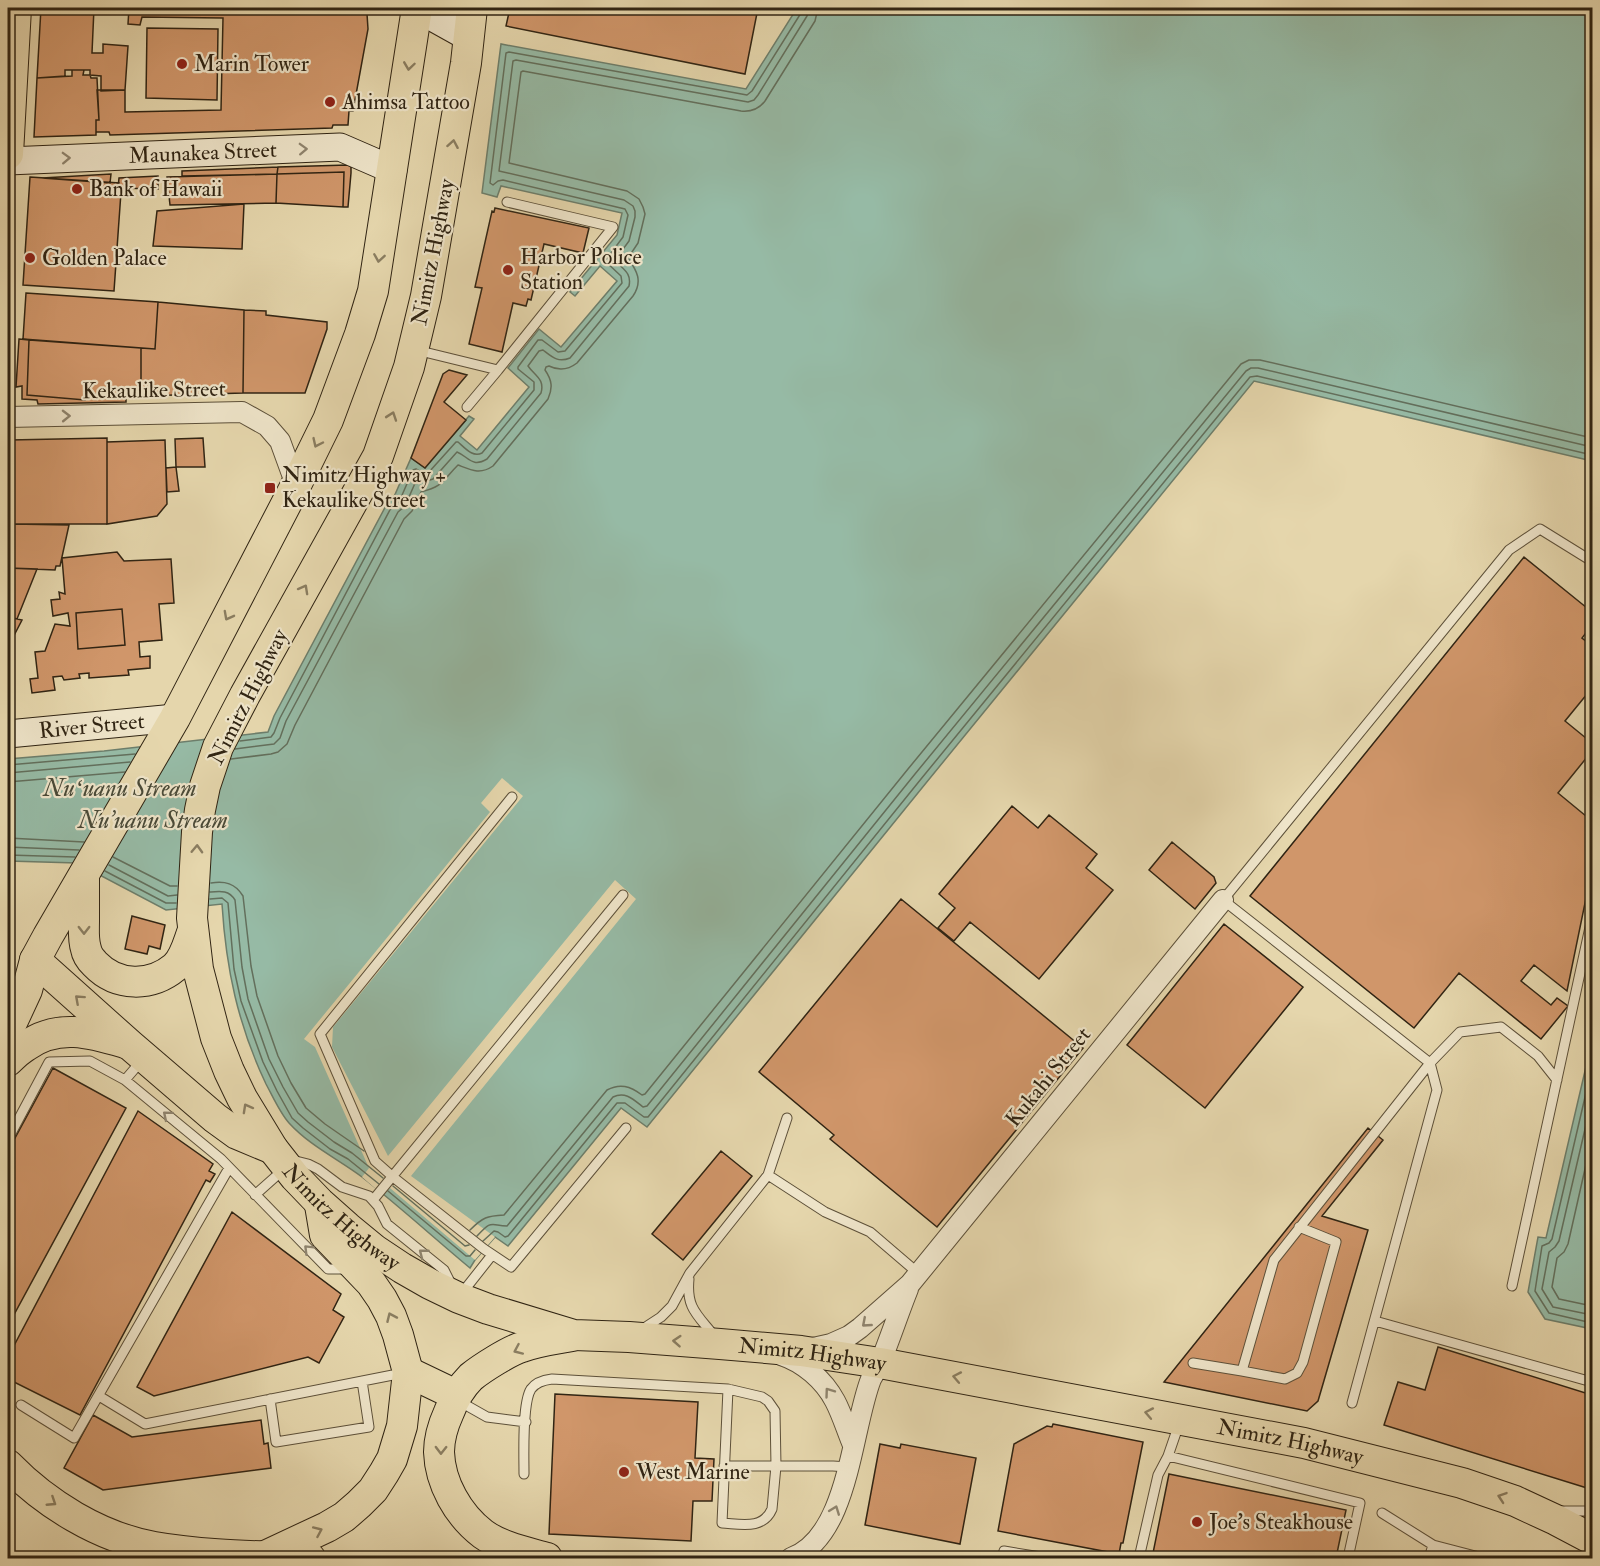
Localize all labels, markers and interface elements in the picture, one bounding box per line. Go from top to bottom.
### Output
place label: Marin Tower [194,50,310,78]
marker: Marin Tower [175,57,189,71]
one-way arrow [403,61,415,70]
place label: Ahimsa Tattoo [341,88,470,116]
marker: Ahimsa Tattoo [323,95,337,109]
street label: Maunakea Street [128,136,277,170]
one-way arrow [446,139,458,148]
one-way arrow [298,143,307,155]
one-way arrow [61,152,70,165]
place label: Bank of Hawaii [89,175,223,203]
street label: Nimitz Highway [405,176,461,328]
marker: Bank of Hawaii [70,182,84,196]
place label: Harbor Police Station [520,243,642,296]
place label: Golden Palace [42,244,167,272]
marker: Golden Palace [23,251,37,265]
one-way arrow [373,254,385,263]
marker: Harbor Police Station [501,263,515,277]
street label: Kekaulike Street [82,375,226,405]
one-way arrow [61,410,70,422]
one-way arrow [385,411,398,422]
one-way arrow [312,436,324,447]
place label: Nimitz Highway + Kekaulike Street [282,461,446,514]
marker: Nimitz Highway + Kekaulike Street [263,481,277,495]
one-way arrow [297,585,308,595]
one-way arrow [224,610,235,620]
street label: Nimitz Highway [202,624,294,770]
street label: River Street [38,707,146,745]
water label: Nuʻuanu Stream [42,773,197,804]
water label: Nu'uanu Stream [76,805,228,836]
one-way arrow [190,845,203,854]
one-way arrow [78,926,90,935]
one-way arrow [75,995,85,1006]
street label: Kukahi Street [999,1021,1097,1133]
one-way arrow [243,1104,255,1114]
one-way arrow [163,1111,174,1122]
street label: Nimitz Highway [276,1158,406,1277]
one-way arrow [304,1245,315,1255]
one-way arrow [419,1249,430,1260]
one-way arrow [386,1312,398,1323]
one-way arrow [862,1316,873,1327]
street label: Nimitz Highway [737,1332,889,1378]
one-way arrow [672,1334,681,1347]
one-way arrow [514,1342,525,1354]
one-way arrow [952,1371,962,1384]
one-way arrow [825,1388,836,1399]
one-way arrow [1144,1407,1154,1420]
street label: Nimitz Highway [1215,1413,1367,1472]
one-way arrow [435,1446,447,1455]
place label: West Marine [635,1458,750,1486]
marker: West Marine [617,1465,631,1479]
one-way arrow [1497,1491,1508,1504]
one-way arrow [45,1495,56,1506]
one-way arrow [828,1505,840,1516]
place label: Joe’s Steakhouse [1208,1508,1353,1536]
marker: Joe’s Steakhouse [1190,1515,1204,1529]
one-way arrow [312,1526,323,1538]

